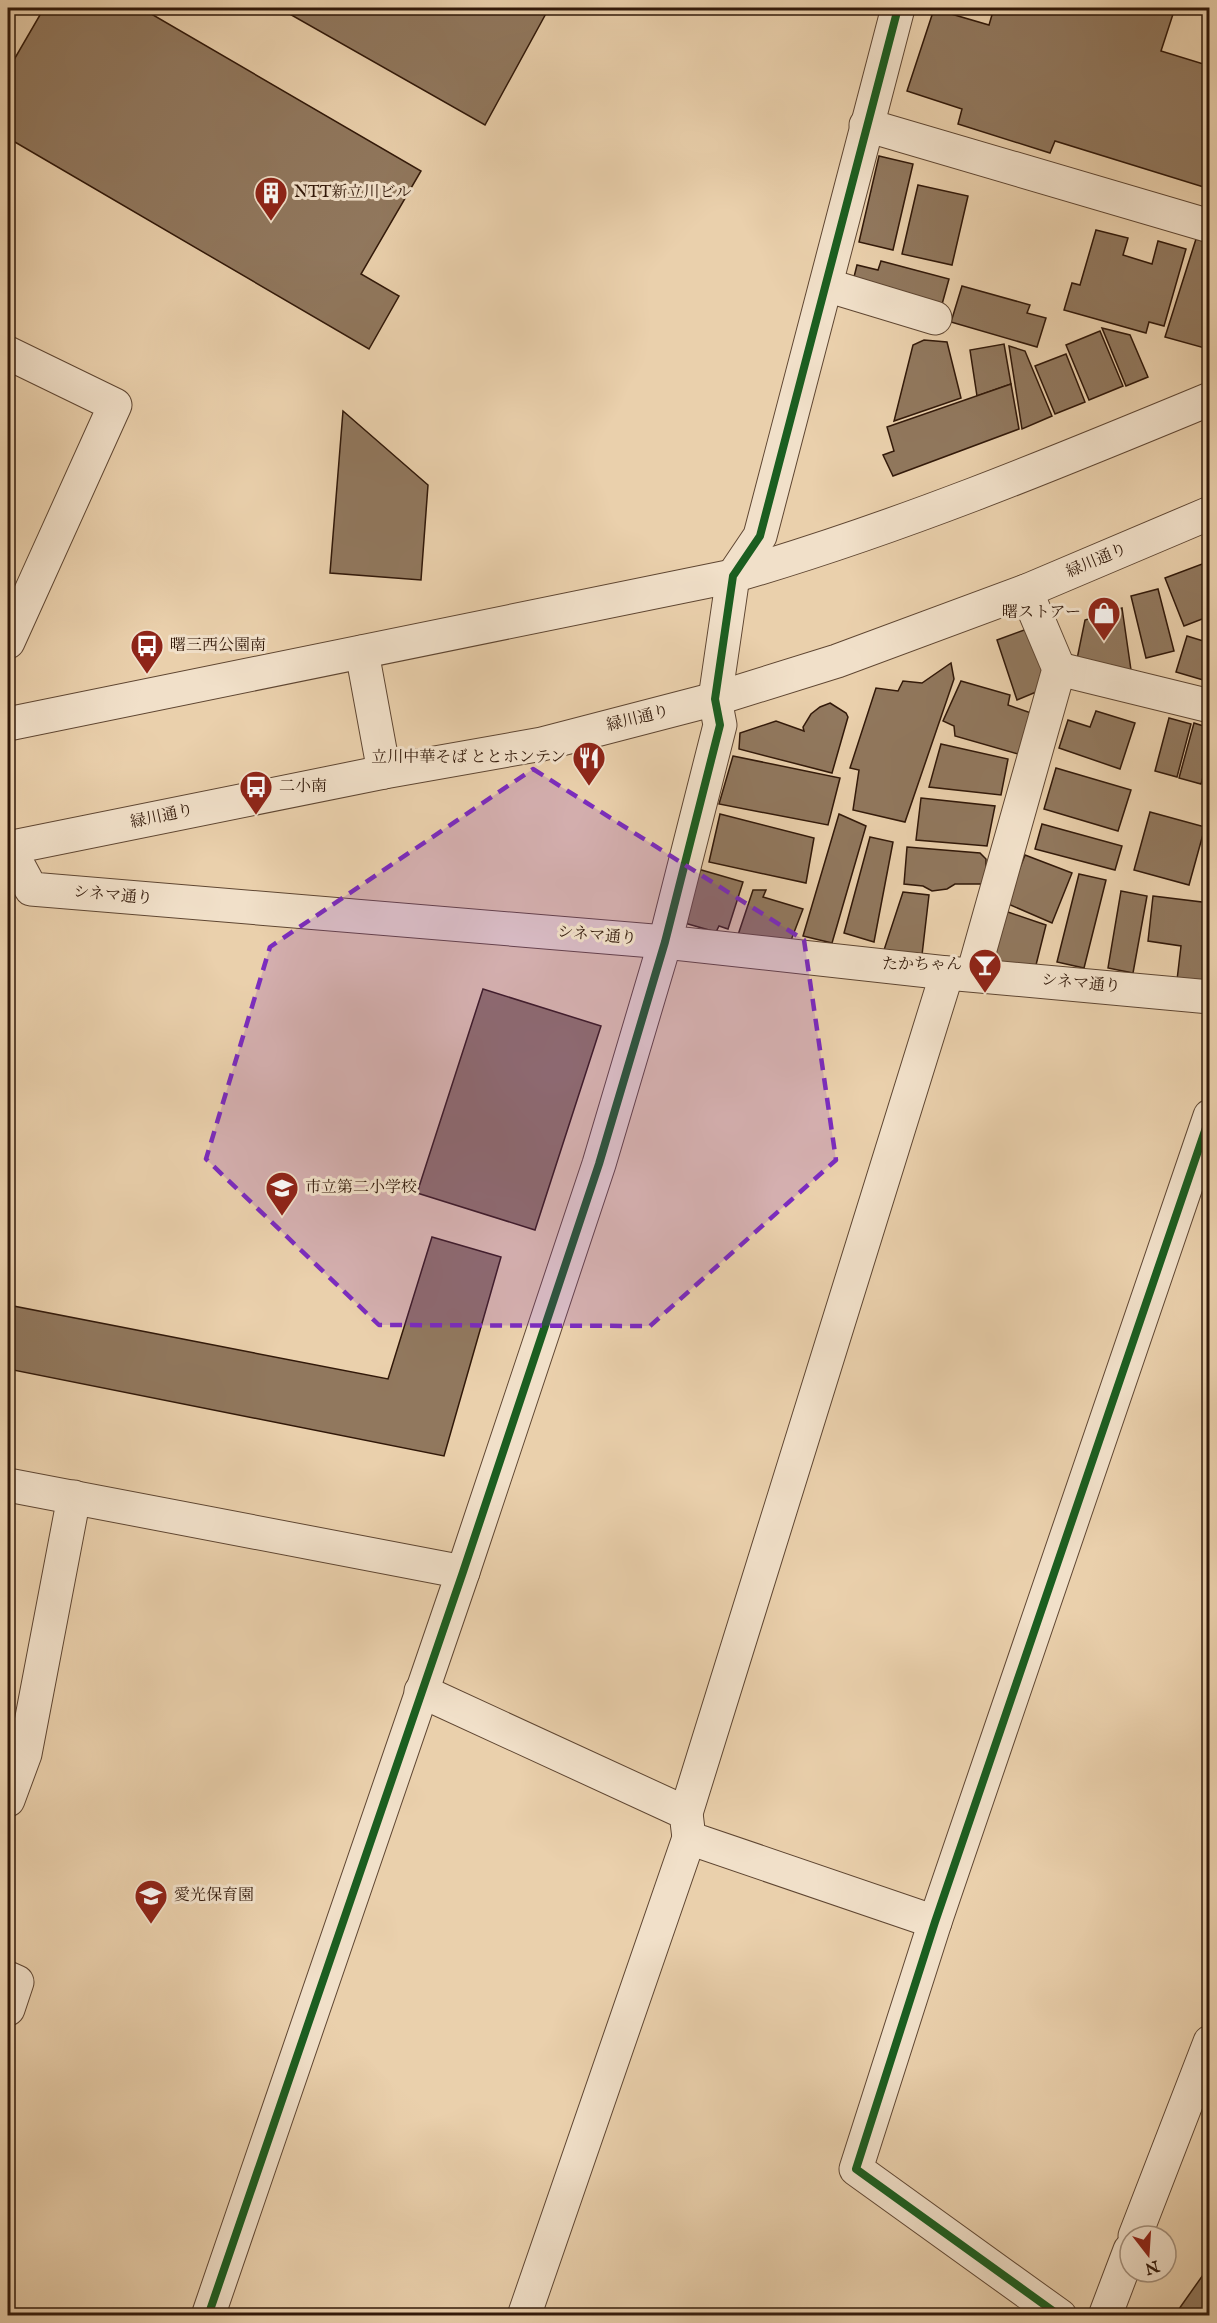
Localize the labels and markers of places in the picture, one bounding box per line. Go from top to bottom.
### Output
building icon: NTT新立川ビル [253,175,289,222]
place label: NTT新立川ビル [294,183,411,203]
shop icon: 曙ストアー [1086,595,1122,642]
place label: 曙ストアー [1002,603,1081,623]
bus stop icon: 曙三西公園南 [129,628,165,675]
place label: 曙三西公園南 [170,636,266,656]
restaurant icon: 立川中華そば ととホンテン [571,740,607,787]
place label: 立川中華そば ととホンテン [371,748,566,768]
bus stop icon: 二小南 [238,769,274,816]
place label: 二小南 [279,777,327,797]
bar icon: たかちゃん [967,947,1003,994]
place label: たかちゃん [882,955,962,975]
school or university icon: 市立第二小学校 [264,1170,300,1217]
place label: 市立第二小学校 [305,1178,417,1198]
school or university icon: 愛光保育園 [133,1878,169,1925]
place label: 愛光保育園 [174,1886,254,1906]

